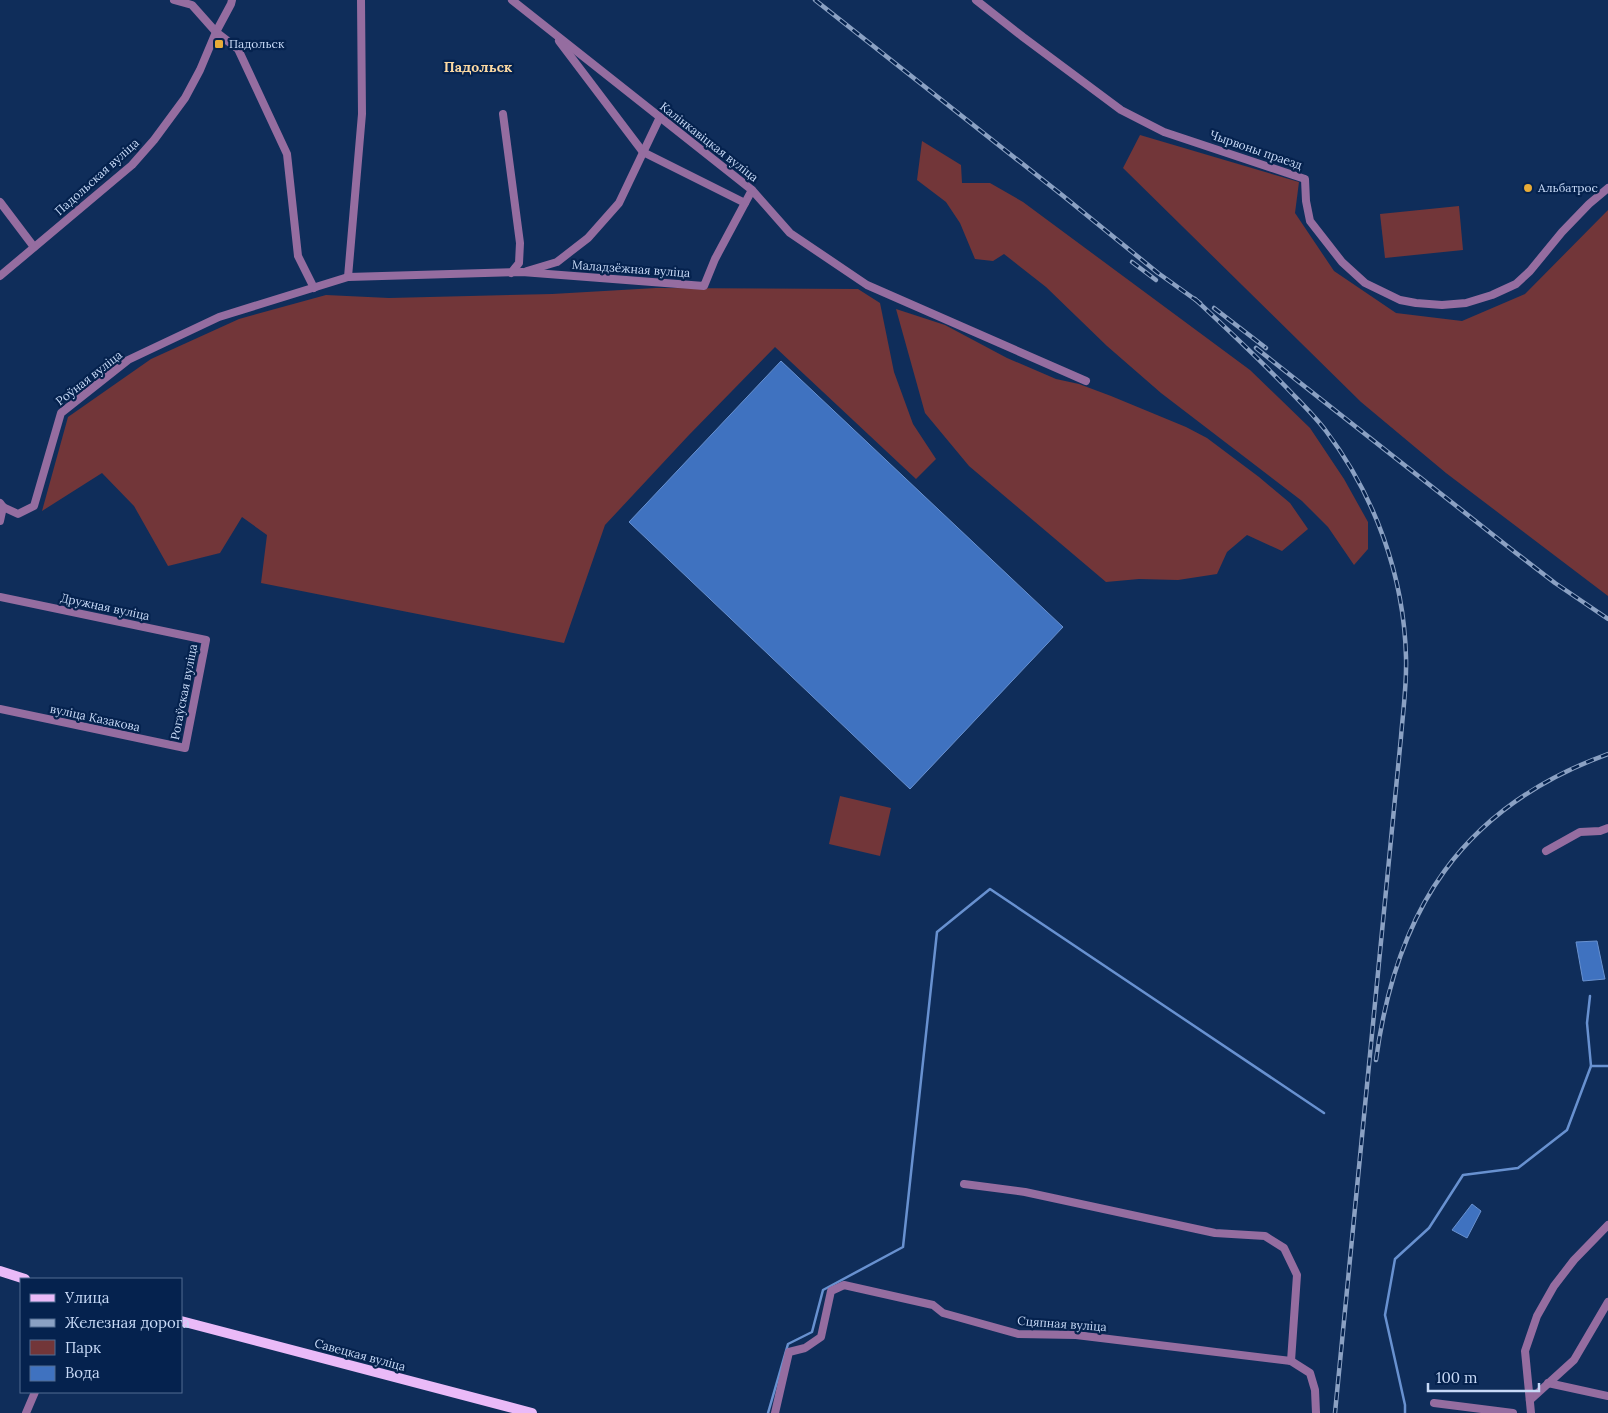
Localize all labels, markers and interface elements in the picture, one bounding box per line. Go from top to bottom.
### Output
place label: Падольск [229,36,285,51]
marker: Падольск [213,38,225,50]
district label: Падольск [444,58,513,76]
street label: Калінкавіцкая вуліца [657,98,762,185]
street label: Чырвоны праезд [1208,127,1304,172]
street label: Падольская вуліца [52,135,142,218]
place label: Альбатрос [1537,180,1598,195]
marker: Альбатрос [1522,182,1534,194]
street label: Маладзёжная вуліца [571,257,691,280]
street label: Роўная вуліца [52,347,125,408]
street label: Дружная вуліца [59,590,151,623]
street label: Рогаўская вуліца [167,643,200,741]
street label: вуліца Казакова [49,701,142,734]
legend [20,1278,182,1393]
text: Улица [64,1288,110,1307]
text: Железная дорога [65,1313,190,1332]
street label: Сцяпная вуліца [1017,1313,1107,1334]
street label: Савецкая вуліца [313,1335,407,1374]
text: Парк [65,1338,101,1357]
scale bar [1428,1360,1539,1392]
text: Вода [65,1363,100,1382]
text: 100 m [1436,1368,1477,1387]

